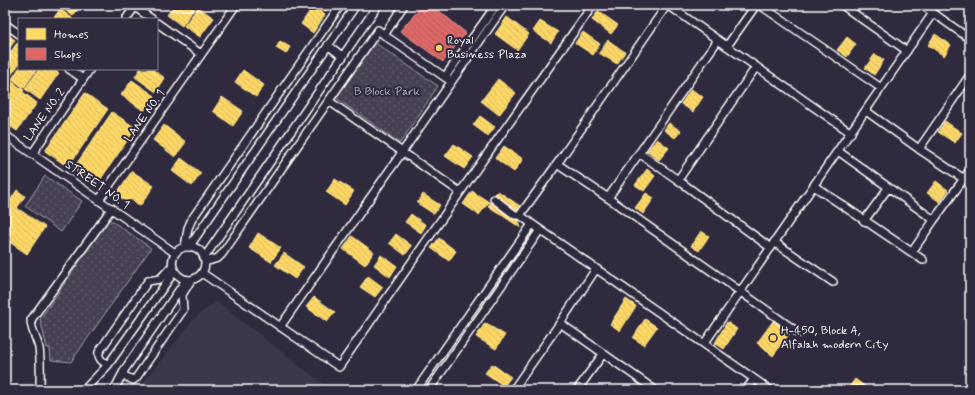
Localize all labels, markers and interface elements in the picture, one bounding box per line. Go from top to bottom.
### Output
legend [18,18,158,70]
text: Homes [54,27,89,43]
place label: Royal Business Plaza [447,33,527,63]
marker: Royal Business Plaza [434,43,444,53]
text: Shops [54,47,81,63]
park label: B Block Park [354,84,420,100]
street label: LANE NO. 2 [21,85,69,145]
street label: LANE NO. 1 [121,86,169,146]
street label: STREET NO. 1 [62,157,132,213]
place label: H-450, Block A, Alfalah modern City [781,323,888,353]
marker: H-450, Block A, Alfalah modern City [768,333,778,343]

